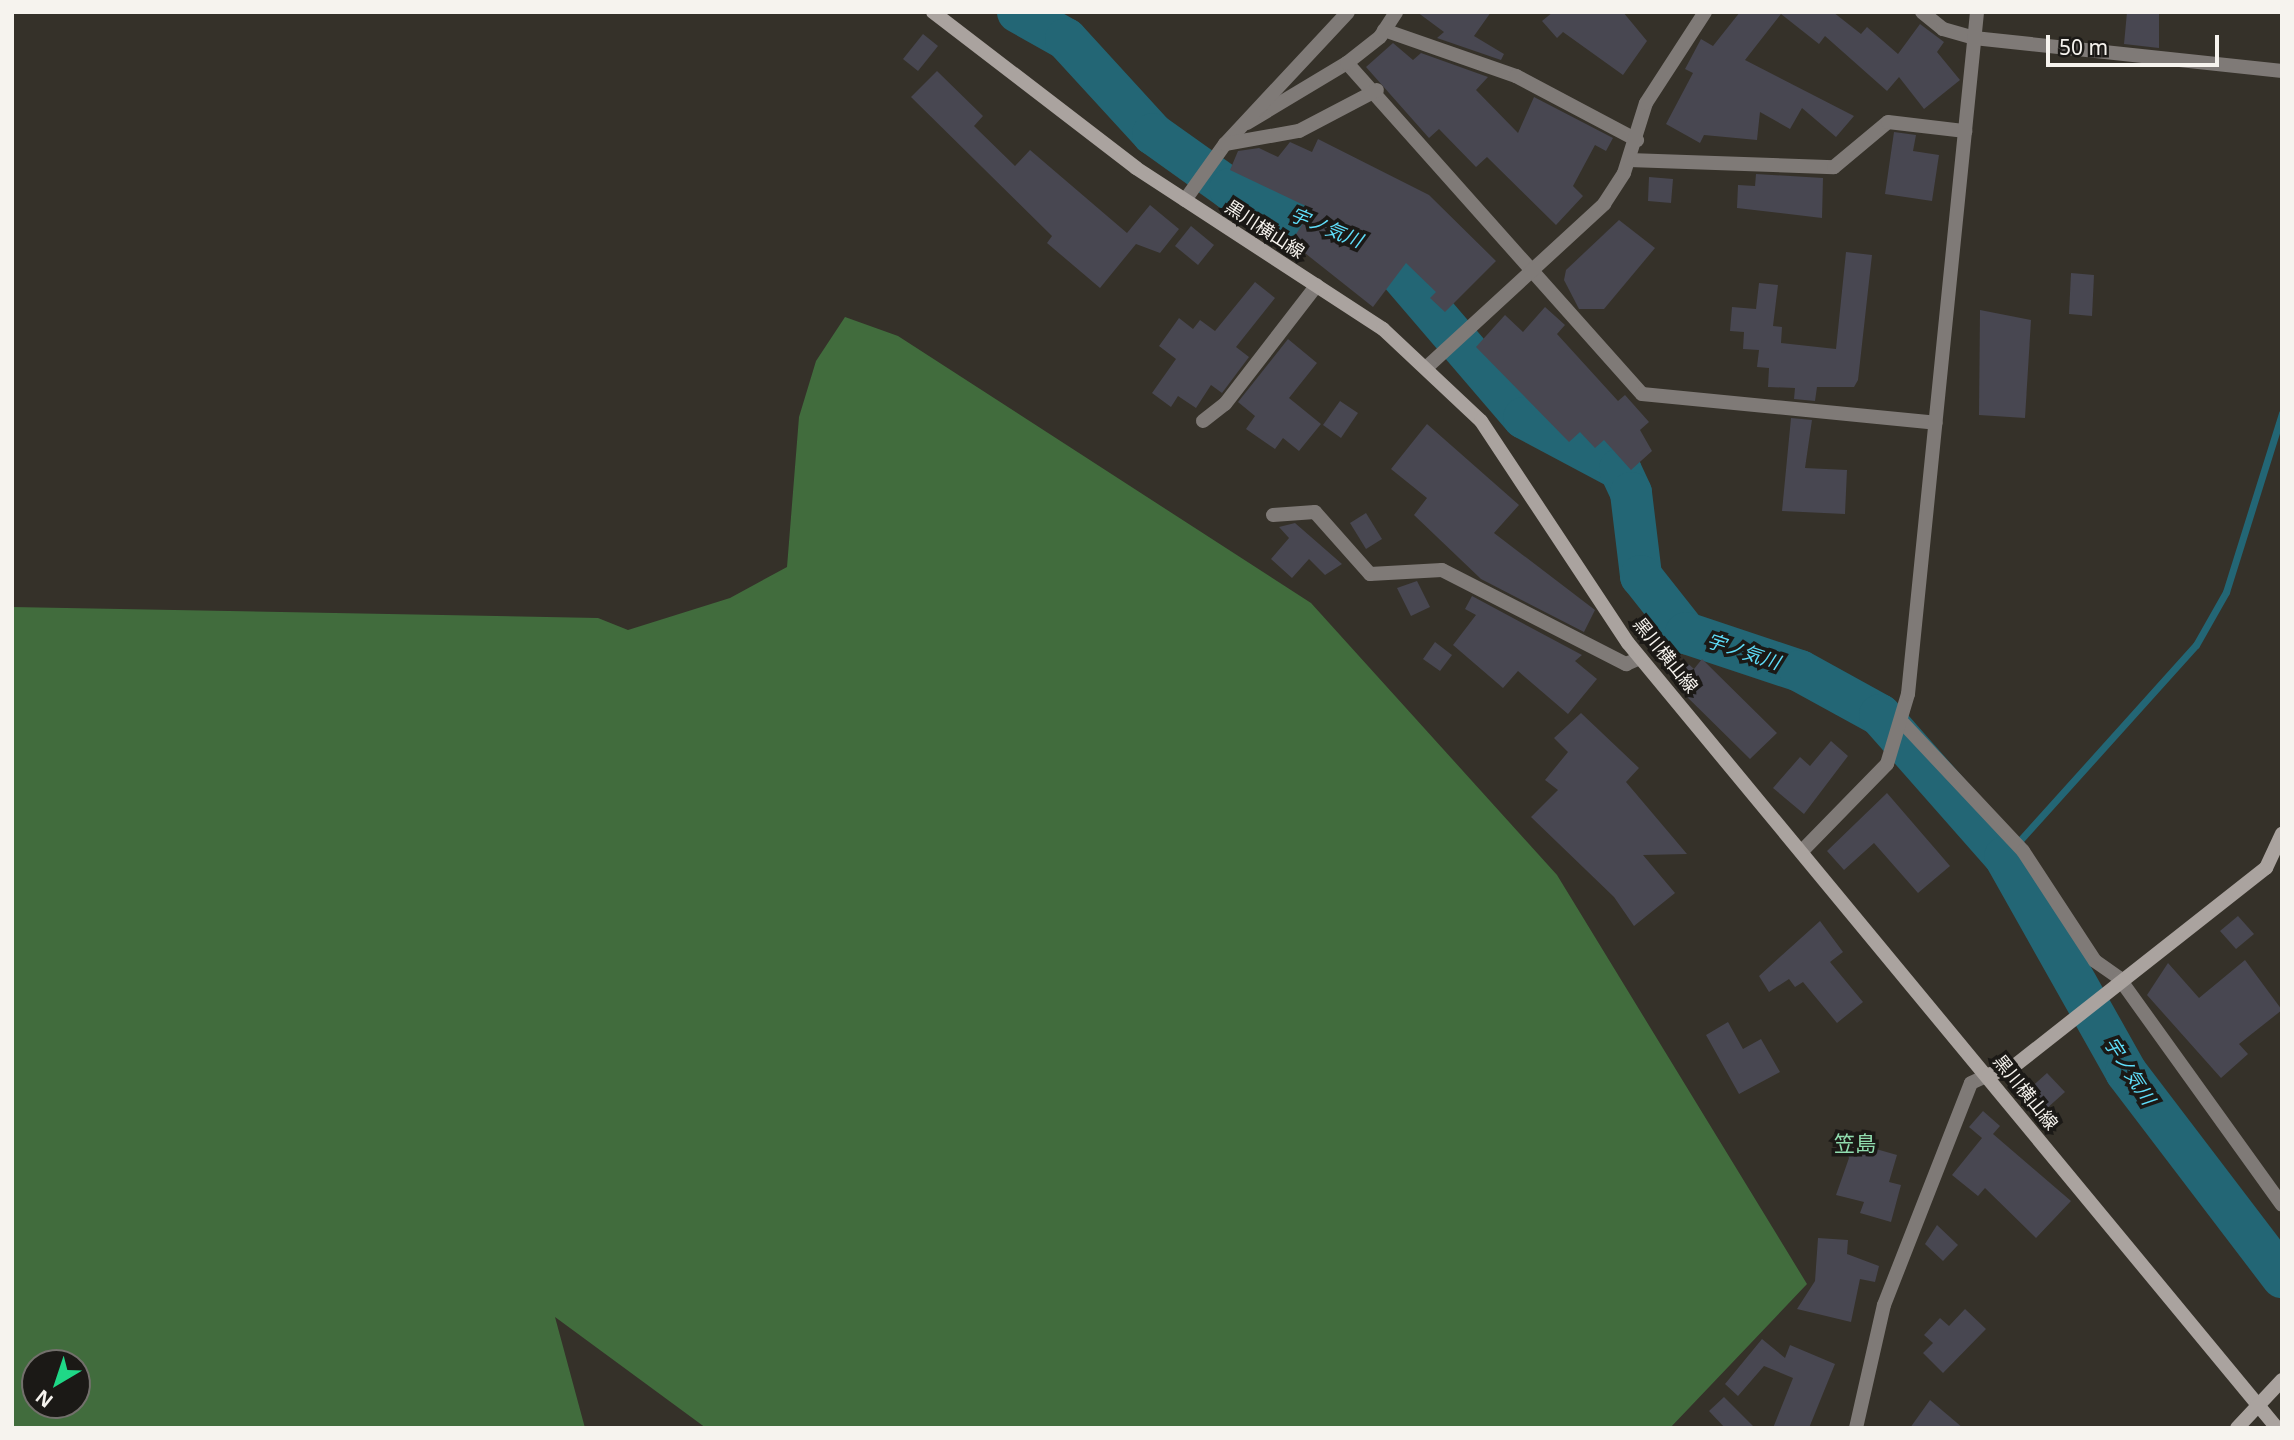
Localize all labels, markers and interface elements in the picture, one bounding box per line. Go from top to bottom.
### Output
scale bar [2049,21,2222,65]
text: 50 m [2059,33,2108,61]
street label: 黒川横山線 [1221,195,1309,263]
water label: 宇ノ気川 [1286,203,1366,253]
street label: 黒川横山線 [1629,613,1703,697]
water label: 宇ノ気川 [1703,629,1783,675]
water label: 宇ノ気川 [2099,1033,2159,1109]
street label: 黒川横山線 [1989,1050,2063,1134]
district label: 笠島 [1834,1130,1876,1156]
north arrow [21,1349,91,1419]
text: N [30,1384,58,1414]

